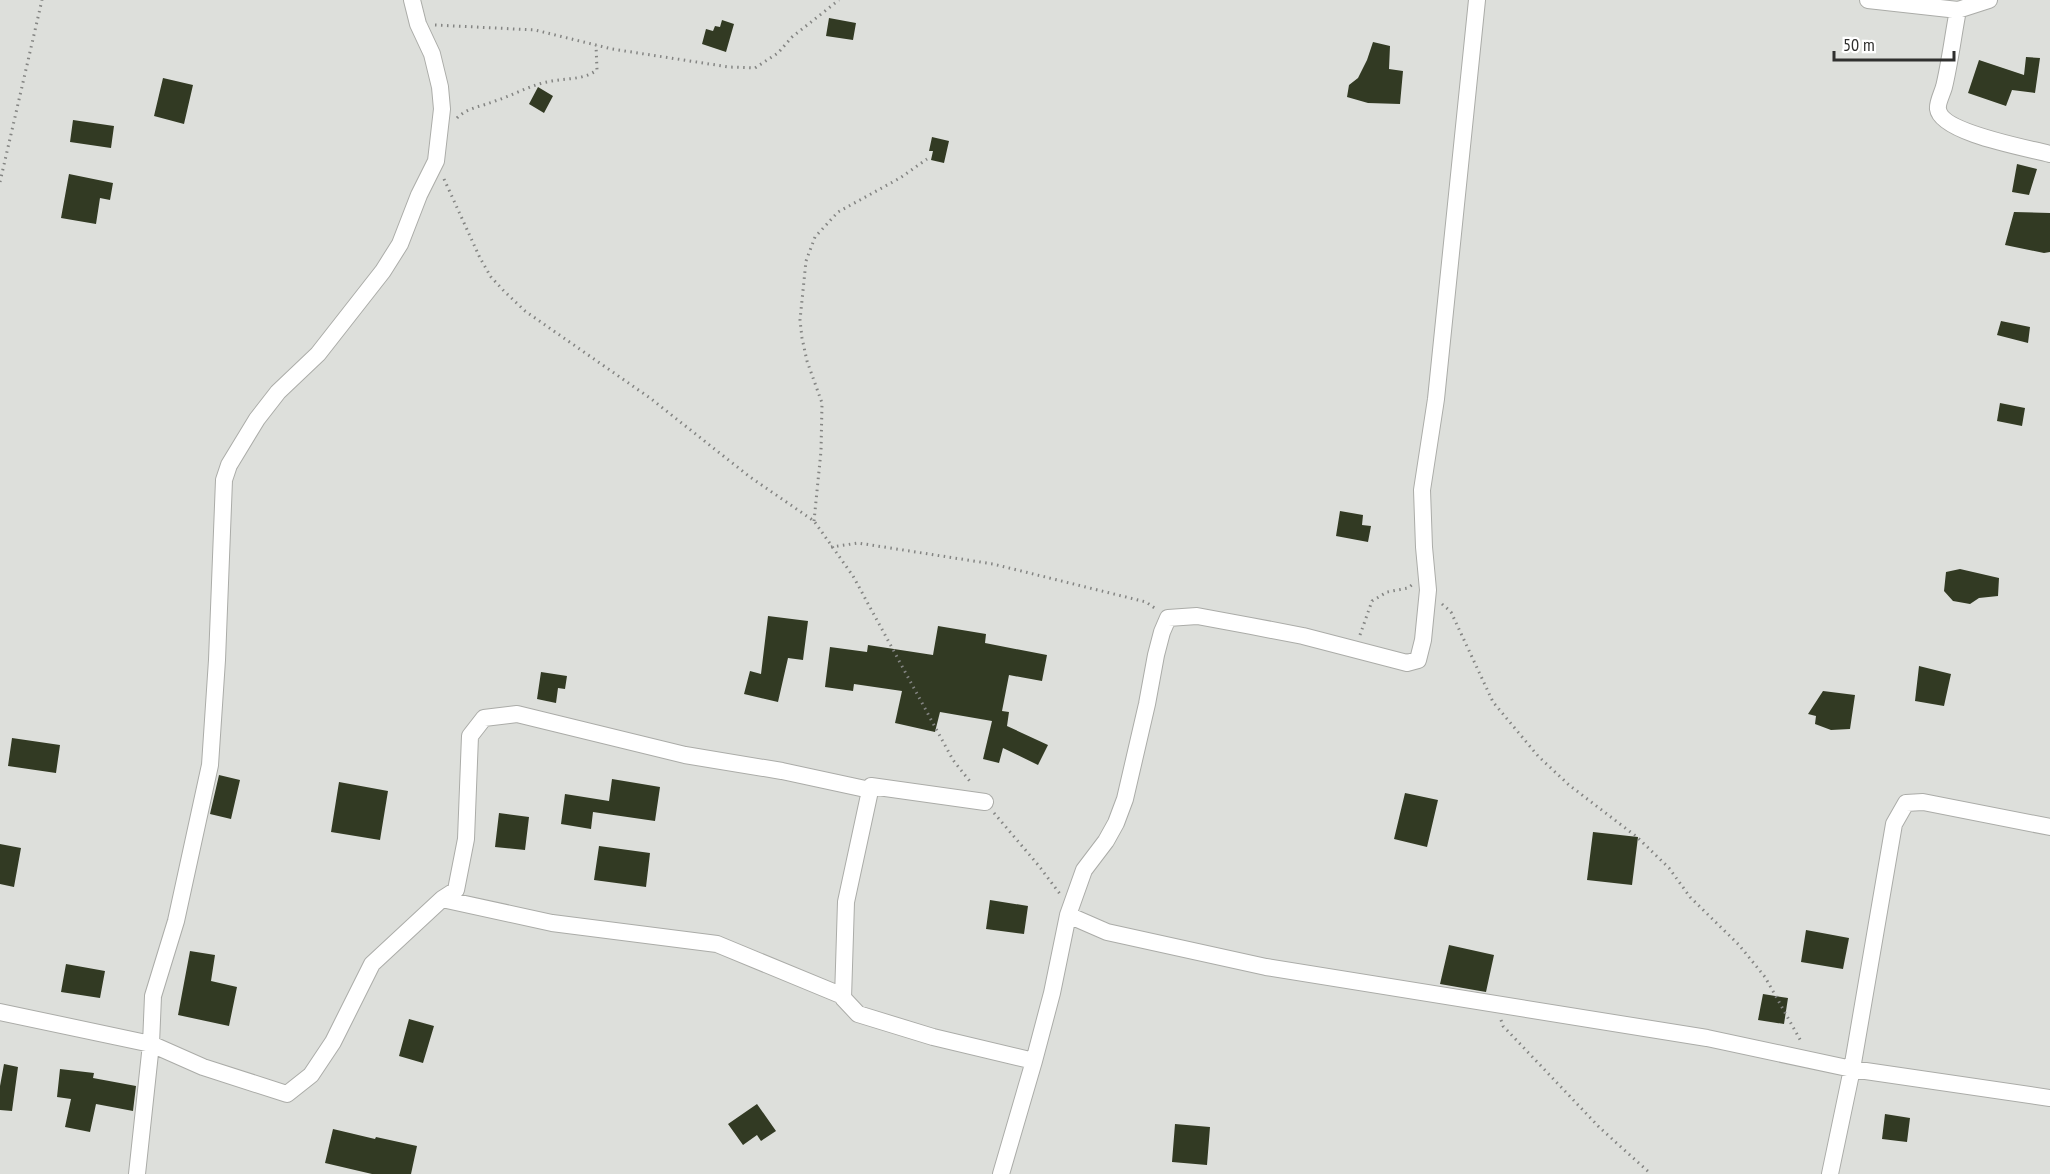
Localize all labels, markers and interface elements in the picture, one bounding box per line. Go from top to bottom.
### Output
scale bar [1834,24,1954,62]
text: 50 m [1843,33,1875,56]

